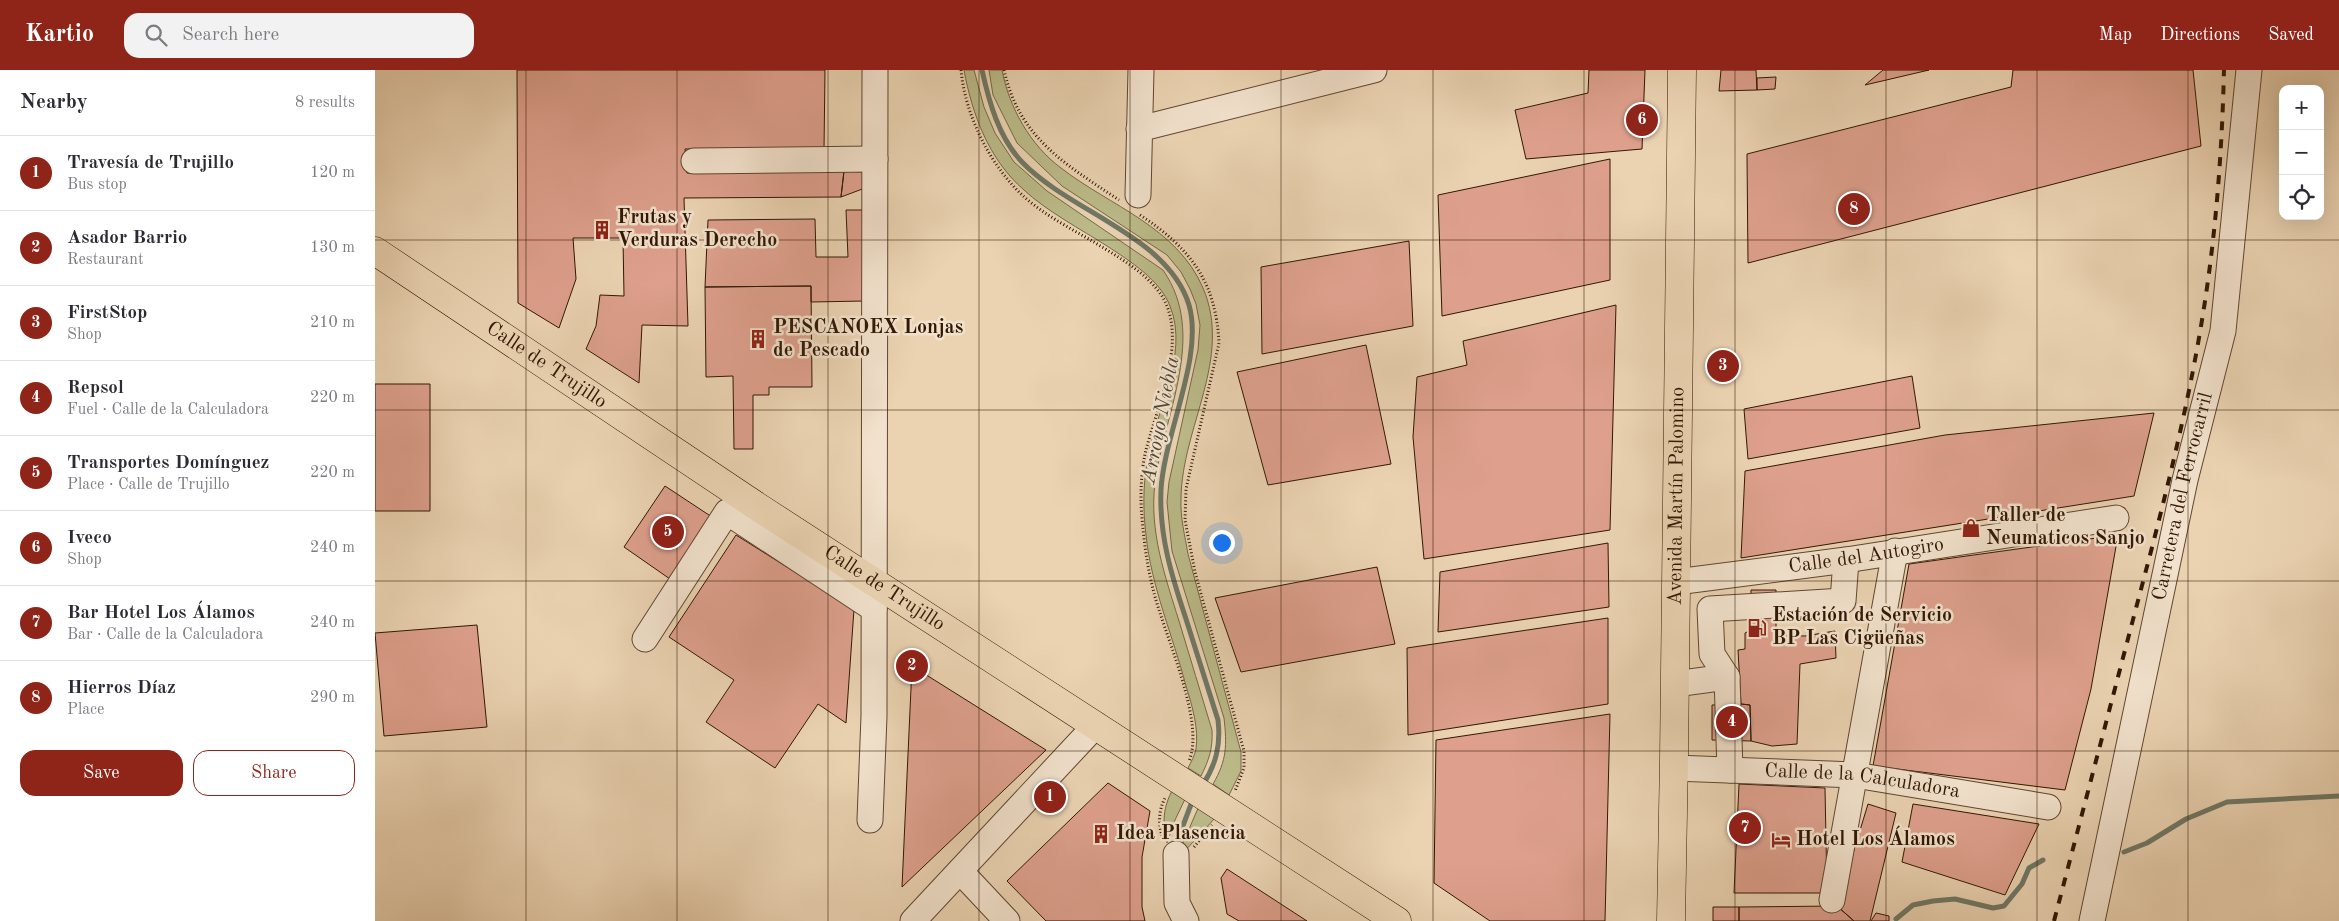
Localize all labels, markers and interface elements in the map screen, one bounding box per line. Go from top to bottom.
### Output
search box [124,13,474,58]
icon: search [142,21,170,49]
text: Kartio [25,23,94,47]
text: Search here [182,26,279,45]
text: Map [2099,26,2132,44]
text: Directions [2160,26,2240,44]
text: Saved [2268,26,2314,44]
map controls [2279,85,2324,220]
button: + [2279,85,2324,130]
text: Nearby [20,92,88,113]
text: 8 results [295,95,355,111]
pin: 6 [1626,101,1658,139]
button: − [2279,130,2324,175]
text: Travesía de Trujillo [67,154,234,173]
text: 1 [31,165,41,181]
text: 120 m [310,165,355,181]
button: locate [2279,175,2324,220]
text: Bus stop [67,177,127,193]
pin: 8 [1838,190,1870,228]
place label: Frutas y Verduras Derecho [617,208,777,251]
building icon: Frutas y Verduras Derecho [591,219,613,241]
text: Asador Barrio [67,229,187,248]
text: 2 [31,240,41,256]
text: 130 m [310,240,355,256]
text: Restaurant [67,252,144,268]
text: FirstStop [67,304,147,323]
text: 3 [31,315,41,331]
text: 210 m [310,315,355,331]
street label: Calle de Trujillo [483,318,610,413]
place label: PESCANOEX Lonjas de Pescado [773,318,963,361]
text: Shop [67,327,102,343]
building icon: PESCANOEX Lonjas de Pescado [747,328,769,350]
pin: 3 [1707,347,1739,385]
water label: Arroyo Niebla [1138,355,1184,486]
text: Repsol [67,379,124,398]
street label: Avenida Martín Palomino [1666,387,1688,605]
text: 4 [31,390,41,406]
text: 220 m [310,390,355,406]
street label: Carretera del Ferrocarril [2150,391,2217,603]
text: Fuel · Calle de la Calculadora [67,402,269,418]
text: Transportes Domínguez [67,454,269,473]
text: 5 [31,465,41,481]
text: 220 m [310,465,355,481]
text: Place · Calle de Trujillo [67,477,230,493]
place label: Taller de Neumaticos Sanjo [1986,506,2145,549]
pin: 5 [652,513,684,551]
shop icon: Taller de Neumaticos Sanjo [1960,517,1982,539]
text: Iveco [67,529,112,548]
your location [1209,530,1235,556]
street label: Calle del Autogiro [1787,535,1945,577]
text: 6 [31,540,41,556]
text: 240 m [310,540,355,556]
street label: Calle de Trujillo [820,542,948,635]
text: Shop [67,552,102,568]
text: Bar Hotel Los Álamos [67,604,255,623]
place label: Estación de Servicio BP Las Cigüeñas [1772,606,1952,649]
text: 7 [31,615,41,631]
text: 240 m [310,615,355,631]
fuel station icon: Estación de Servicio BP Las Cigüeñas [1746,617,1768,639]
text: Bar · Calle de la Calculadora [67,627,263,643]
pin: 2 [896,647,928,685]
text: Hierros Díaz [67,679,176,698]
text: 8 [31,690,41,706]
text: 290 m [310,690,355,706]
text: Place [67,702,104,718]
pin: 4 [1716,703,1748,741]
button: Save [20,750,183,796]
button: Share [193,750,355,796]
street label: Calle de la Calculadora [1764,762,1962,802]
pin: 1 [1034,778,1066,816]
pin: 7 [1729,809,1761,847]
building icon: Idea Plasencia [1090,823,1112,845]
place label: Idea Plasencia [1116,824,1246,844]
place label: Hotel Los Álamos [1796,825,1955,850]
hotel icon: Hotel Los Álamos [1770,829,1792,851]

